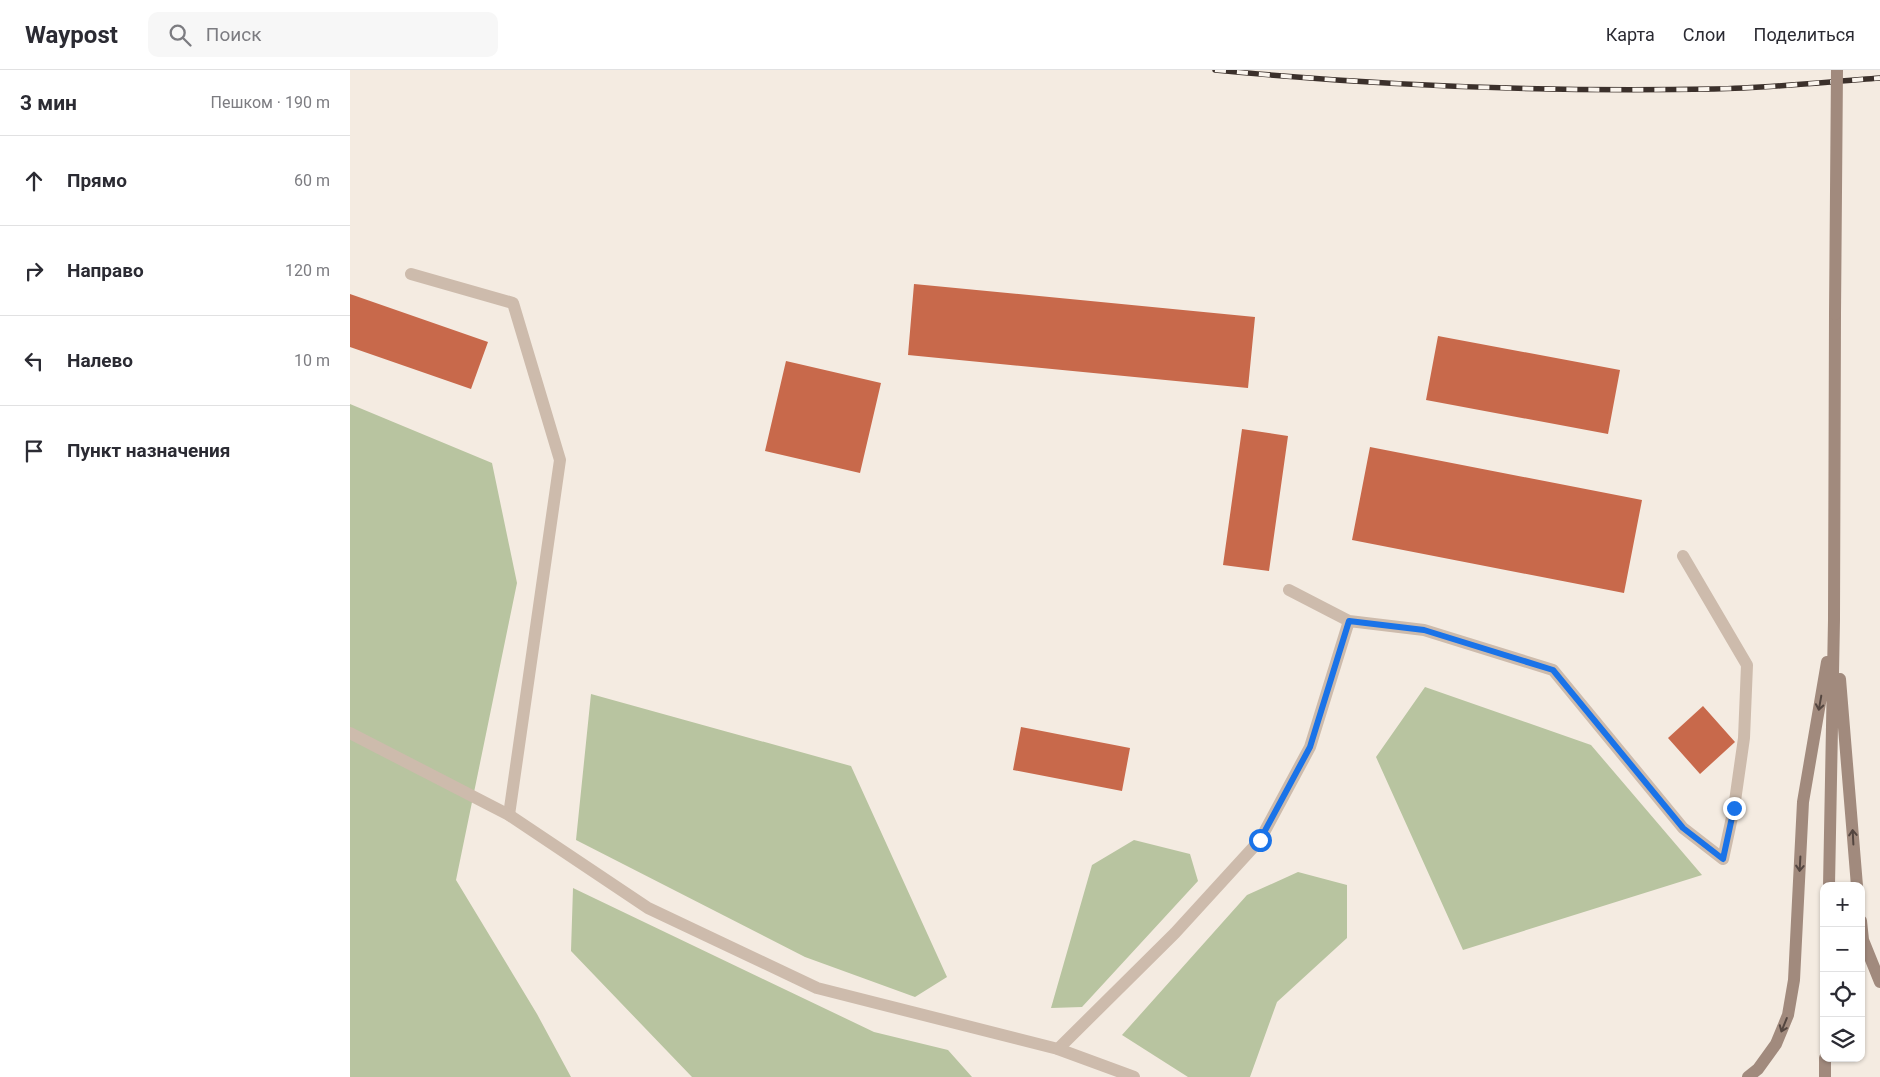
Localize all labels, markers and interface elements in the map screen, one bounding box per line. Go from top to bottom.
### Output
search box [148,12,498,57]
text: Waypost [25,21,118,49]
icon: search [166,21,194,49]
text: Поиск [206,23,261,46]
text: Карта [1606,24,1655,45]
text: Слои [1683,24,1726,45]
text: Поделиться [1754,24,1855,45]
text: 3 мин [20,91,77,115]
text: Пешком · 190 m [211,93,330,112]
icon: ahead [20,167,48,195]
text: Прямо [67,169,127,192]
text: 60 m [294,171,330,190]
icon: right [20,257,48,285]
text: Направо [67,259,144,282]
text: 120 m [285,261,330,280]
icon: left [20,347,48,375]
text: Налево [67,349,133,372]
text: 10 m [294,351,330,370]
icon: arrive [20,437,48,465]
text: Пункт назначения [67,439,230,462]
one-way arrow [1815,695,1825,711]
route end [1723,797,1746,820]
route start [1249,829,1272,852]
one-way arrow [1848,829,1857,845]
one-way arrow [1795,856,1804,872]
map controls [1820,882,1865,1062]
button: + [1820,882,1865,927]
button: − [1820,927,1865,972]
button: locate [1820,972,1865,1017]
one-way arrow [1779,1017,1788,1032]
button: layers [1820,1017,1865,1062]

